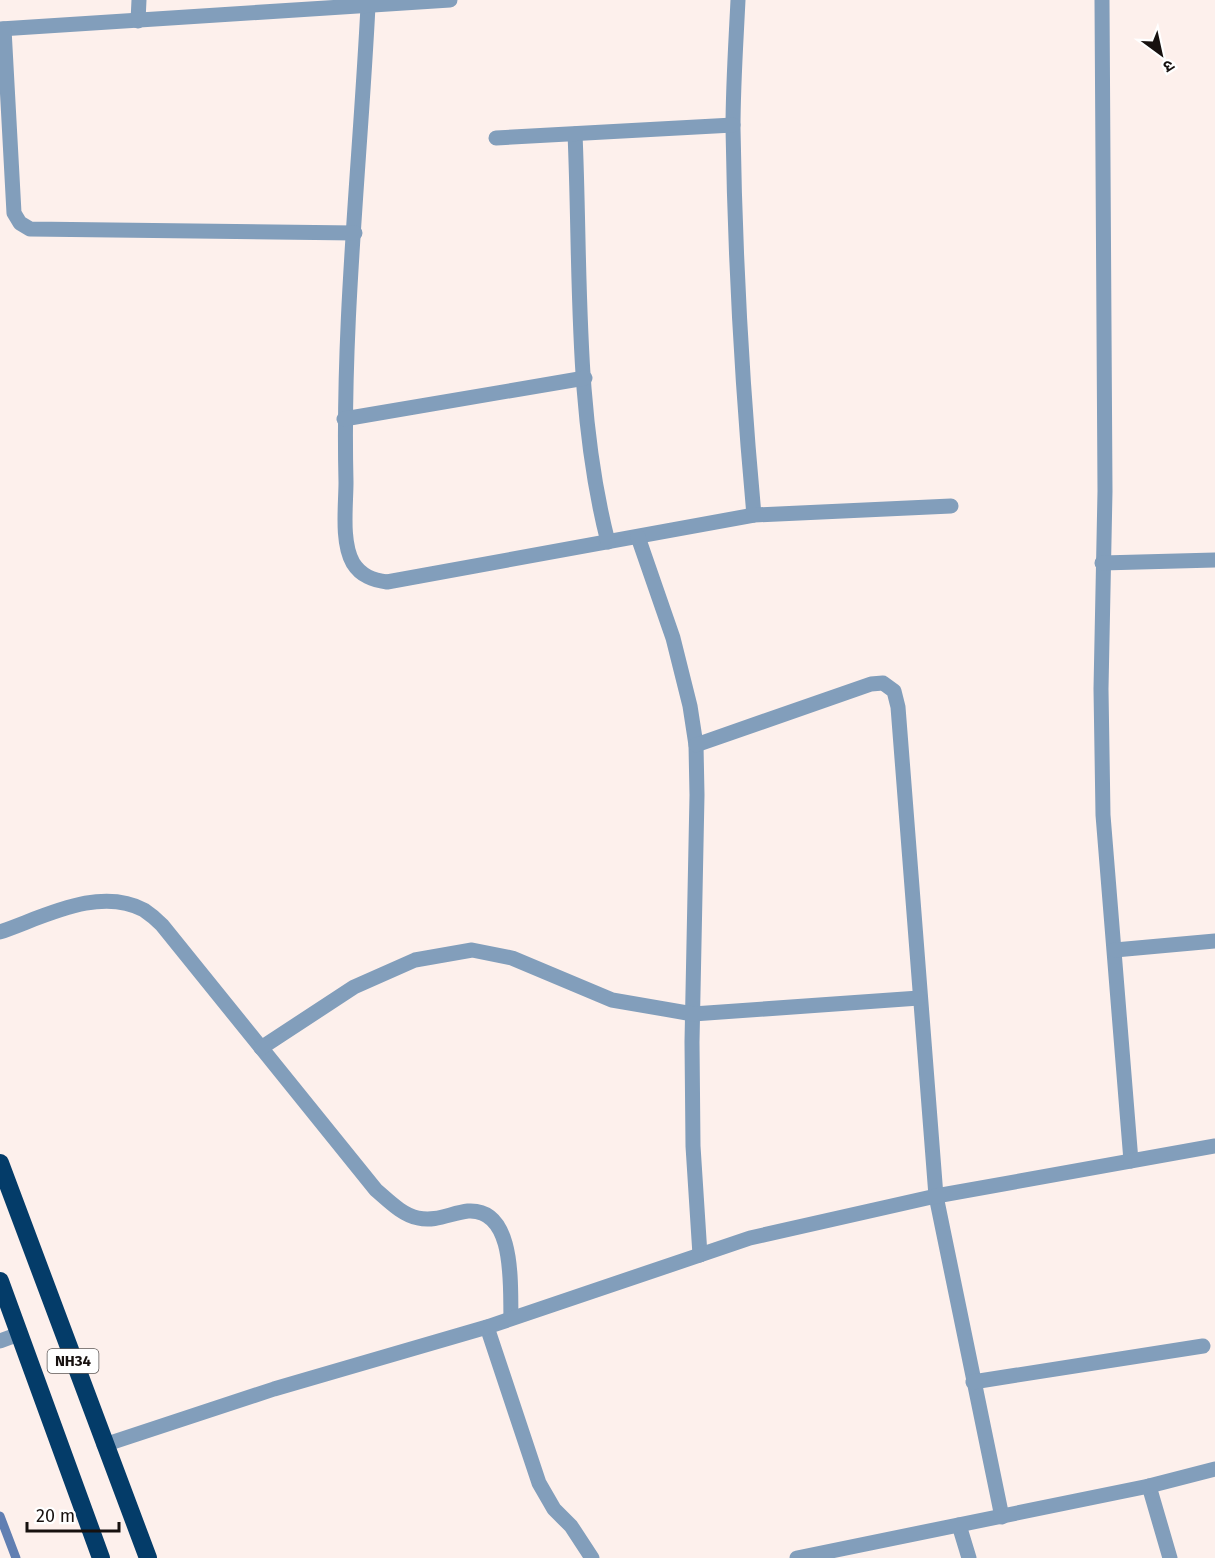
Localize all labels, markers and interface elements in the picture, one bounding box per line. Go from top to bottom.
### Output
north arrow [1131,24,1191,84]
text: उ [1159,56,1178,77]
road number: NH34 [48,1349,98,1373]
scale bar [27,1495,118,1533]
text: 20 m [36,1505,75,1527]

